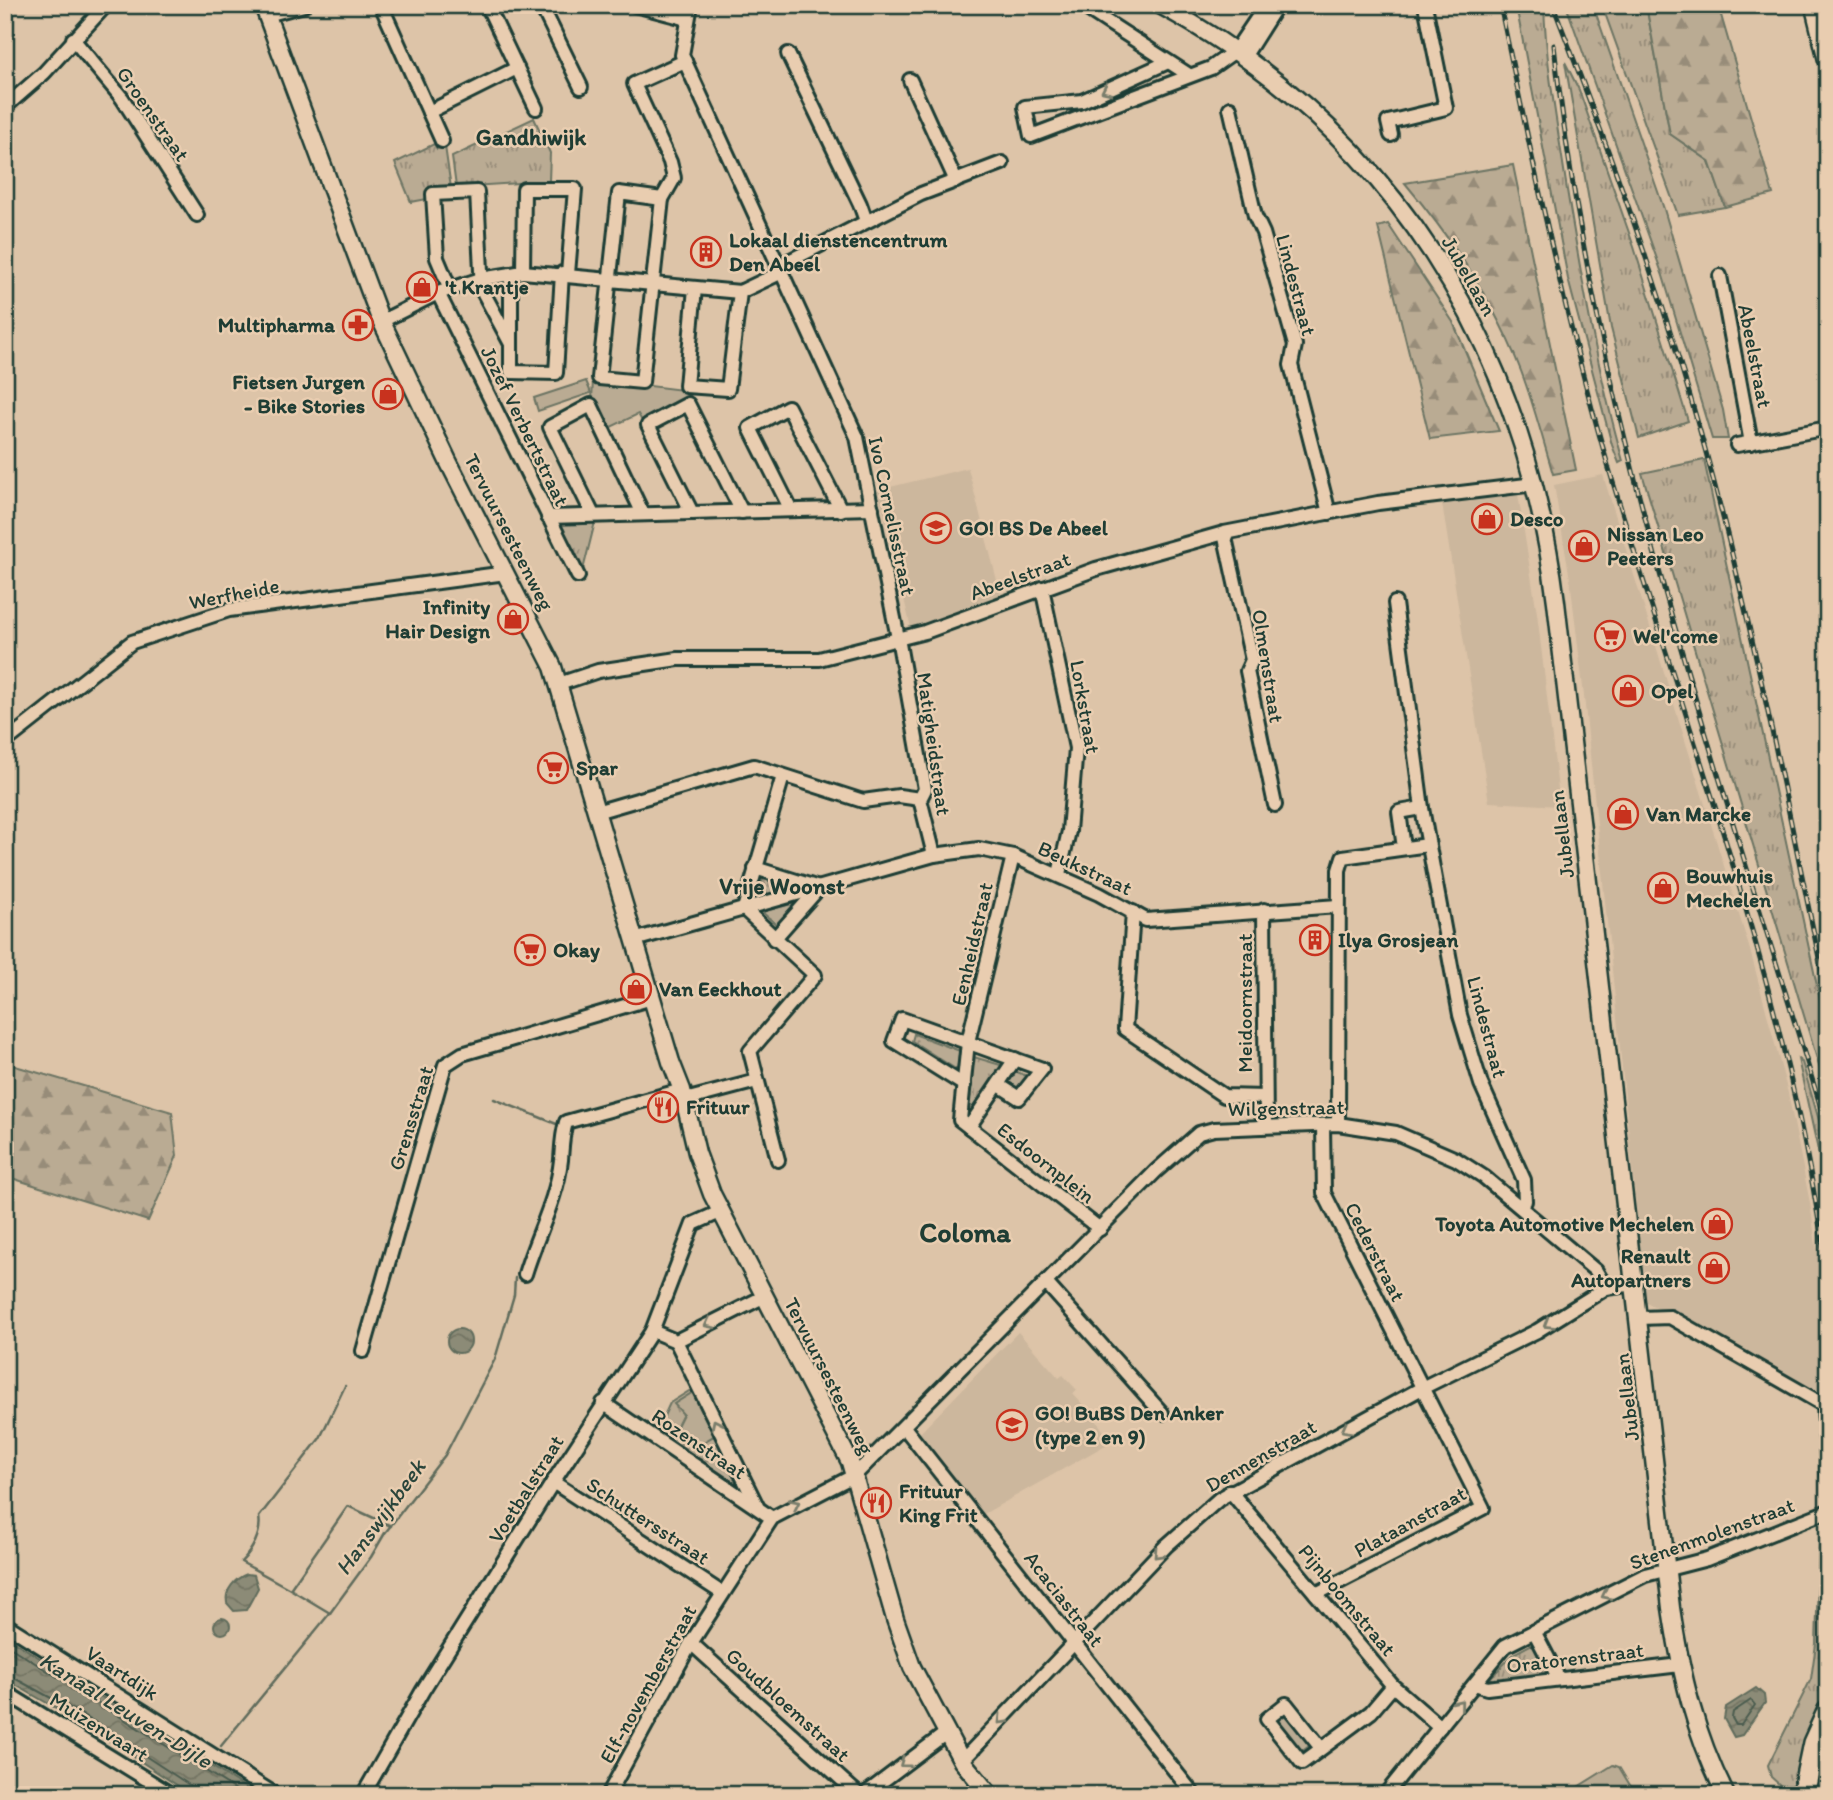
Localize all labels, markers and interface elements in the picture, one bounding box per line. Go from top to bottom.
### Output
street label: Groenstraat [112,62,195,166]
one-way arrow [1101,82,1113,96]
district label: Gandhiwijk [476,123,587,151]
place label: Lokaal dienstencentrum Den Abeel [729,227,948,276]
street label: Lindestraat [1271,231,1322,338]
street label: Jubellaan [1437,231,1502,320]
building icon: Lokaal dienstencentrum Den Abeel [689,235,723,269]
shop icon: 't Krantje [405,270,439,304]
place label: 't Krantje [445,274,529,300]
street label: Abeelstraat [1733,302,1778,410]
pharmacy icon: Multipharma [341,308,375,342]
place label: Multipharma [218,312,336,338]
street label: Jozef Verbertstraat [476,342,575,510]
place label: Fietsen Jurgen - Bike Stories [232,369,365,418]
shop icon: Fietsen Jurgen - Bike Stories [371,377,405,411]
street label: Ivo Cornelisstraat [863,434,922,598]
street label: Tervuursesteenweg [459,449,560,615]
shop icon: Desco [1470,502,1504,536]
place label: Desco [1510,506,1564,531]
school or university icon: GO! BS De Abeel [919,511,953,545]
place label: GO! BS De Abeel [959,515,1109,540]
place label: Nissan Leo Peeters [1607,521,1704,570]
shop icon: Nissan Leo Peeters [1567,529,1601,563]
street label: Abeelstraat [966,546,1074,605]
street label: Werfheide [187,573,281,615]
place label: Infinity Hair Design [385,594,490,644]
shop icon: Infinity Hair Design [496,602,530,636]
street label: Olmenstraat [1247,607,1290,725]
supermarket icon: Wel'come [1593,619,1627,653]
place label: Wel'come [1633,623,1718,648]
street label: Lorkstraat [1065,658,1106,756]
street label: Matigheidstraat [912,671,957,817]
shop icon: Opel [1611,674,1645,708]
place label: Opel [1651,678,1694,704]
supermarket icon: Spar [536,751,570,785]
place label: Spar [576,755,619,781]
street label: Jubellaan [1544,789,1579,879]
shop icon: Van Marcke [1606,797,1640,831]
place label: Van Marcke [1646,801,1751,826]
street label: Beukstraat [1034,835,1136,900]
place label: Bouwhuis Mechelen [1686,863,1773,912]
shop icon: Bouwhuis Mechelen [1646,871,1680,905]
district label: Vrije Woonst [719,872,845,900]
street label: Eenheidstraat [945,880,998,1008]
building icon: Ilya Grosjean [1298,923,1332,957]
place label: Ilya Grosjean [1338,927,1458,953]
supermarket icon: Okay [513,933,547,967]
street label: Meidoornstraat [1232,933,1257,1073]
place label: Okay [553,937,600,963]
shop icon: Van Eeckhout [619,972,653,1006]
street label: Lindestraat [1462,973,1513,1080]
place label: Van Eeckhout [659,976,782,1001]
street label: Grensstraat [383,1062,438,1173]
restaurant icon: Frituur [646,1090,680,1124]
place label: Frituur [686,1094,750,1119]
street label: Wilgenstraat [1227,1094,1345,1121]
street label: Esdoornplein [992,1117,1100,1209]
street label: Cederstraat [1340,1198,1411,1306]
shop icon: Toyota Automotive Mechelen [1700,1207,1734,1241]
place label: Toyota Automotive Mechelen [1434,1211,1694,1237]
district label: Coloma [919,1215,1011,1249]
place label: Renault Autopartners [1570,1243,1691,1293]
shop icon: Renault Autopartners [1697,1251,1731,1285]
street label: Tervuursesteenweg [779,1293,880,1459]
one-way arrow [704,1316,716,1330]
one-way arrow [1543,1316,1556,1329]
street label: Jubellaan [1609,1352,1644,1442]
place label: GO! BuBS Den Anker (type 2 en 9) [1035,1400,1224,1450]
street label: Rozenstraat [647,1403,752,1484]
school or university icon: GO! BuBS Den Anker (type 2 en 9) [995,1408,1029,1442]
street label: Dennenstraat [1201,1414,1321,1497]
one-way arrow [711,1419,725,1431]
one-way arrow [1341,1421,1353,1434]
street label: Voetbalstraat [482,1430,569,1547]
water label: Hanswijkbeek [329,1453,432,1580]
street label: Schuttersstraat [582,1471,715,1570]
place label: Frituur King Frit [899,1478,978,1528]
street label: Plataanstraat [1349,1480,1470,1563]
restaurant icon: Frituur King Frit [859,1486,893,1520]
street label: Stenenmolenstraat [1626,1492,1798,1575]
one-way arrow [788,1499,800,1513]
street label: Pijnboomstraat [1293,1539,1402,1661]
street label: Acaciastraat [1019,1546,1110,1652]
one-way arrow [1154,1546,1167,1559]
one-way arrow [1601,1586,1613,1600]
street label: Elf-novemberstraat [594,1600,702,1767]
street label: Oratorenstraat [1505,1637,1645,1678]
street label: Vaartdijk [81,1640,164,1705]
street label: Goudbloemstraat [721,1642,856,1767]
water label: Kanaal Leuven-Dijle [35,1646,218,1775]
street label: Muizenvaart [45,1686,153,1767]
one-way arrow [1451,1699,1464,1711]
one-way arrow [998,1712,1011,1725]
one-way arrow [899,1755,912,1767]

